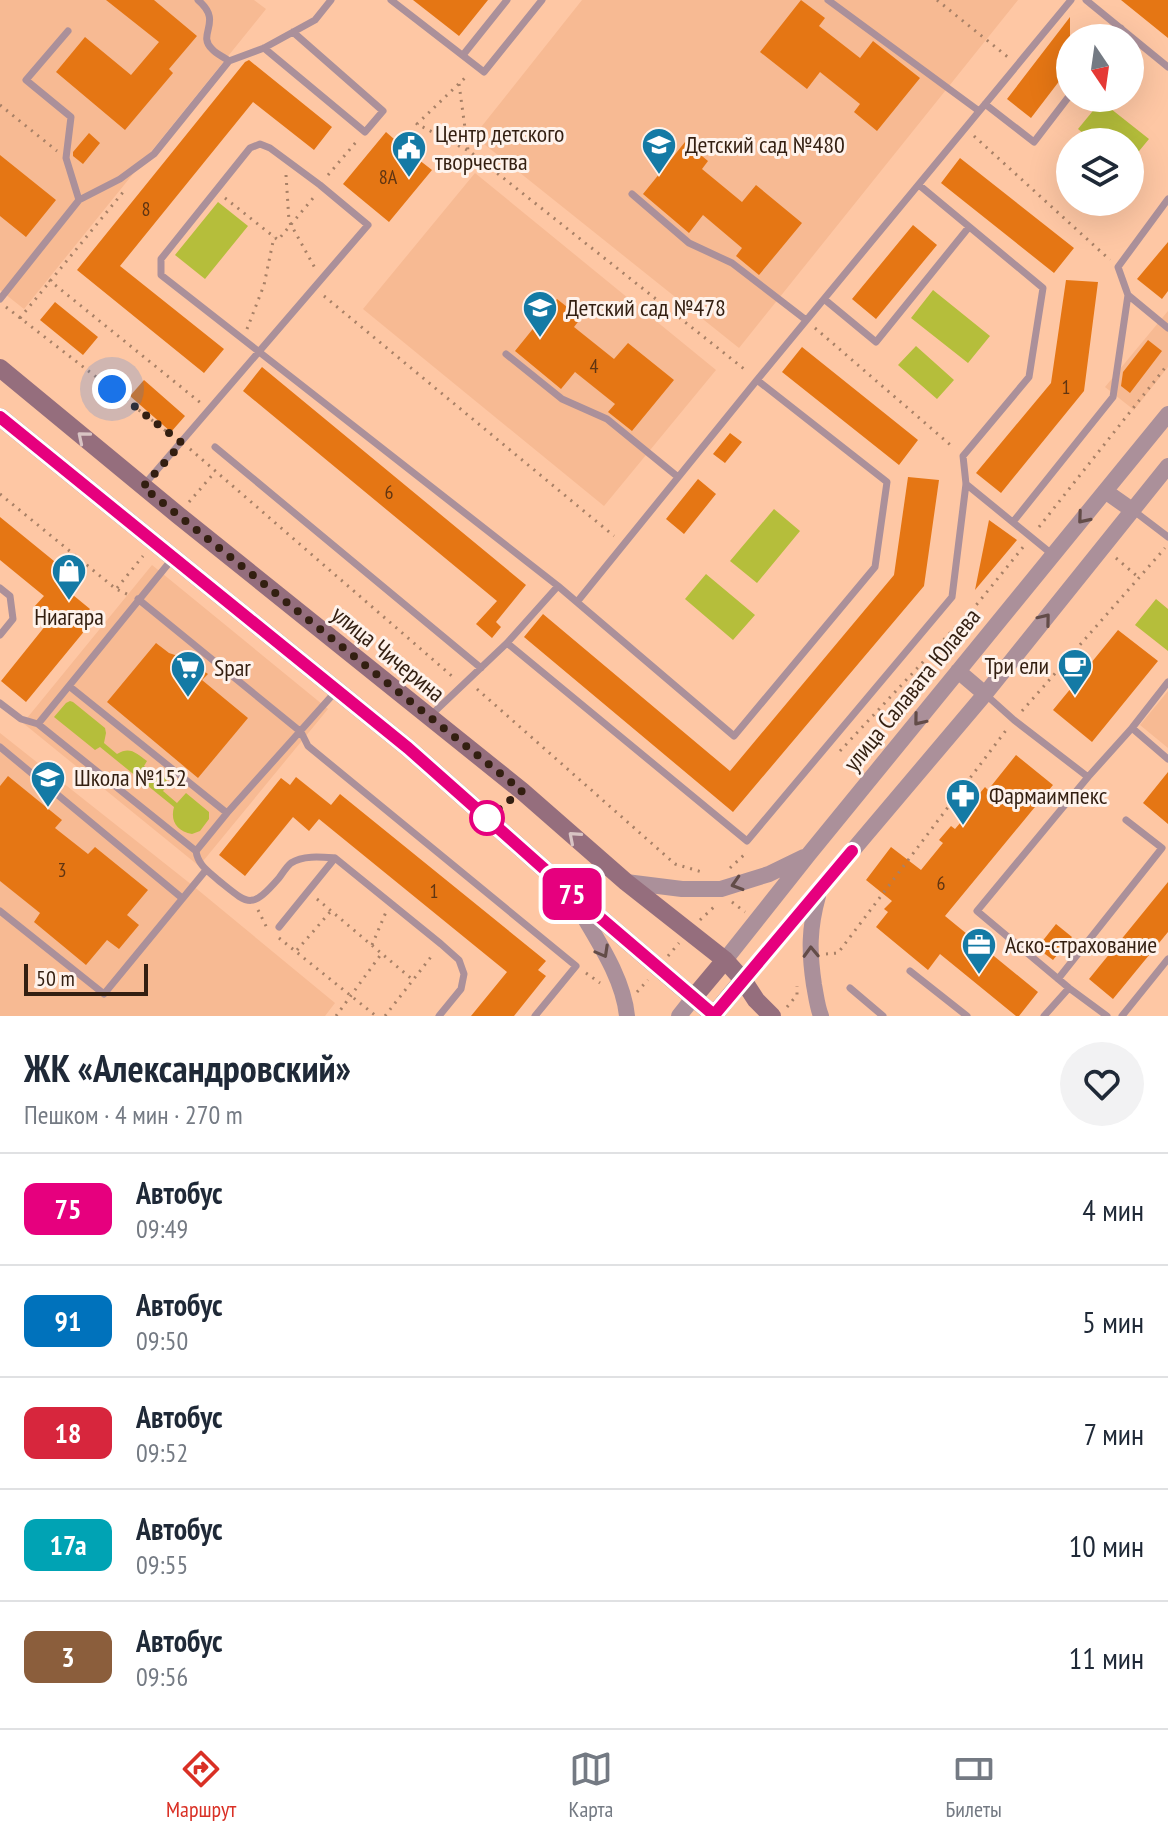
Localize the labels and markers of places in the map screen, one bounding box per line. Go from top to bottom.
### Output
place label: Центр детского творчества [435,118,564,177]
school or university icon: Детский сад №480 [640,126,678,176]
public building icon: Центр детского творчества [390,129,428,179]
place label: Детский сад №480 [685,129,845,160]
school or university icon: Детский сад №478 [521,289,559,339]
place label: Детский сад №478 [566,292,726,323]
shop icon: Ниагара [50,552,88,602]
place label: Ниагара [34,601,104,632]
cafe icon: Три ели [1056,647,1094,697]
supermarket icon: Spar [169,649,207,699]
place label: Три ели [985,650,1049,681]
place label: Spar [214,652,251,683]
school or university icon: Школа №152 [29,759,67,809]
place label: Школа №152 [74,762,187,793]
pharmacy icon: Фармаимпекс [944,777,982,827]
place label: Фармаимпекс [989,780,1108,811]
unlabelled marker [470,801,504,835]
office icon: Аско-страхование [960,926,998,976]
place label: Аско-страхование [1005,929,1157,960]

